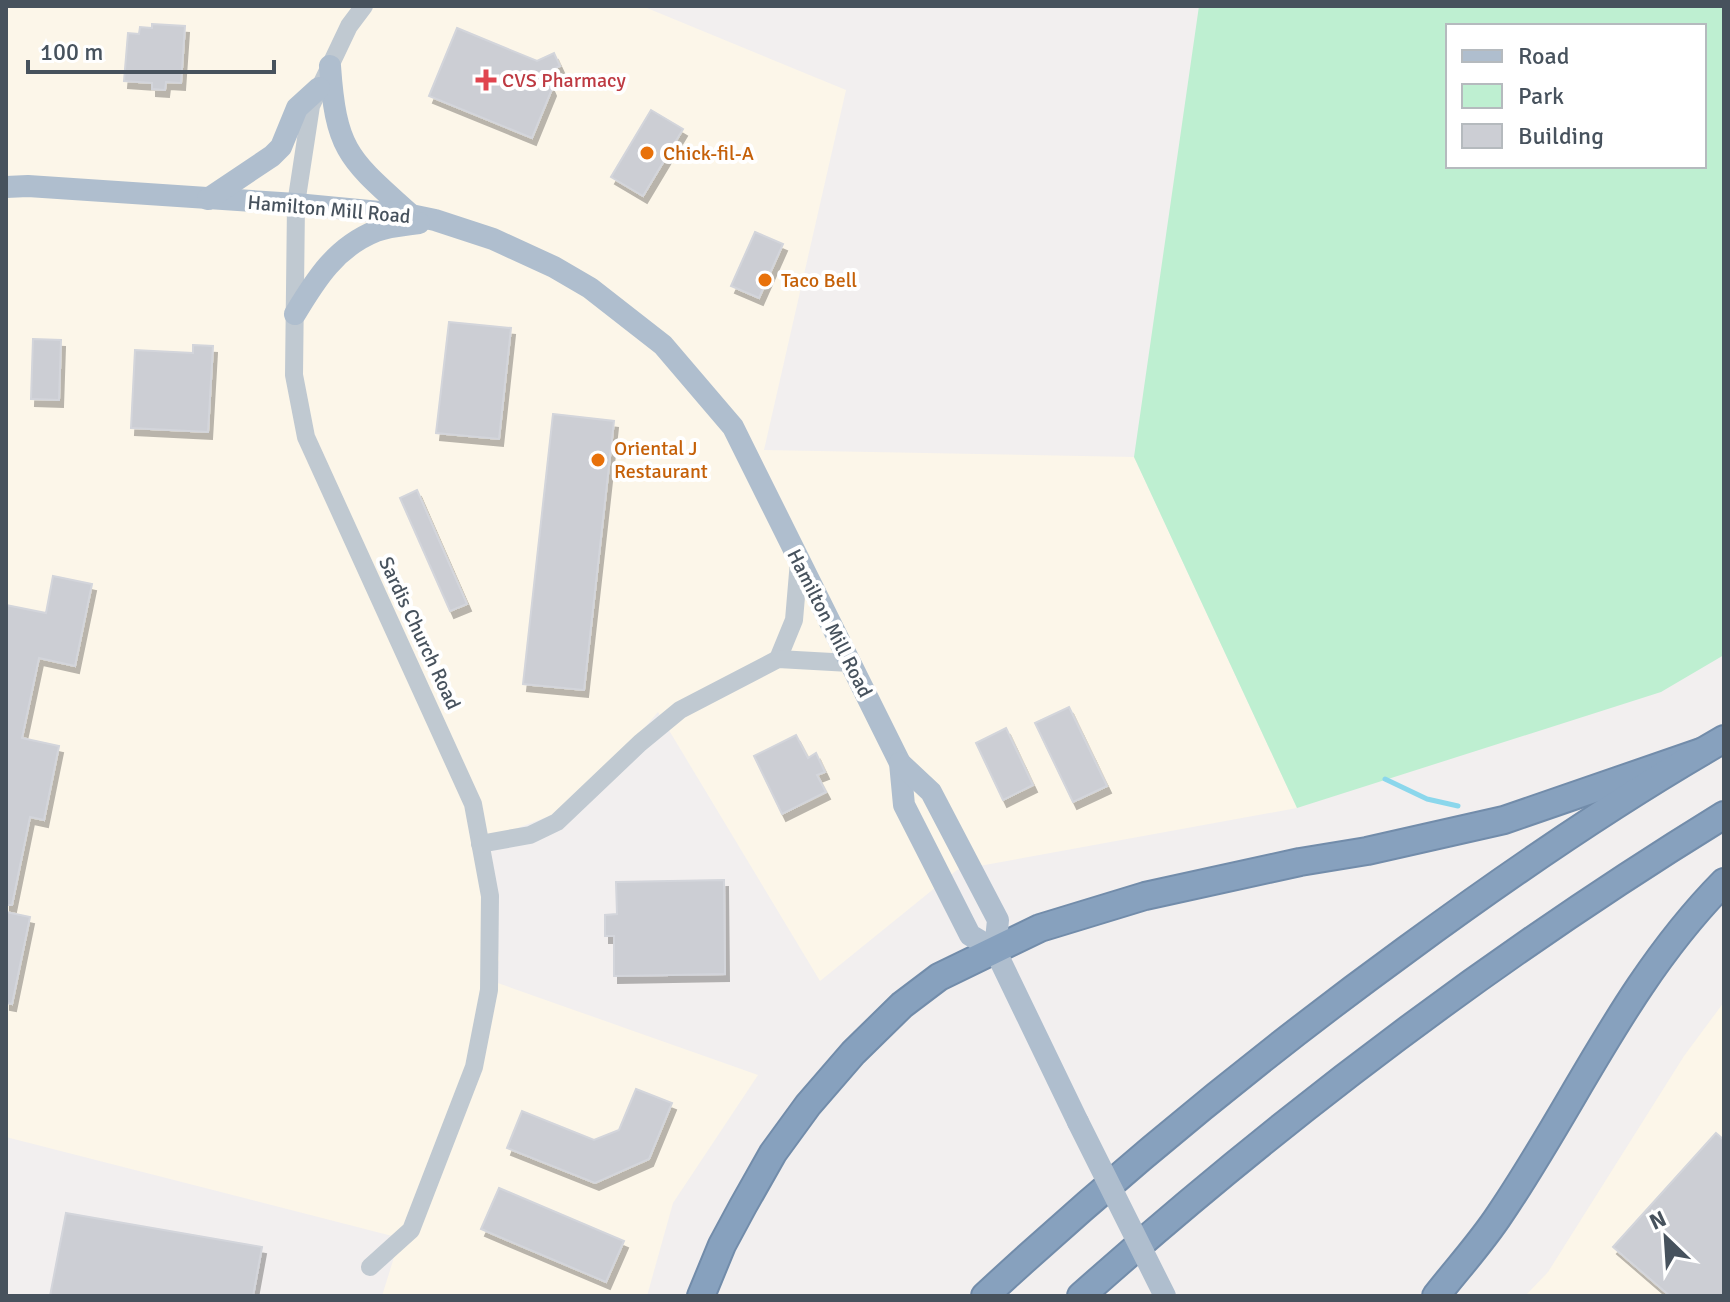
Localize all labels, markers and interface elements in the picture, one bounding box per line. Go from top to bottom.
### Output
scale bar [28,24,274,74]
legend [1446,24,1706,168]
text: 100 m [40,37,103,67]
text: Road [1518,41,1569,71]
place label: CVS Pharmacy [502,68,626,93]
marker: CVS Pharmacy [477,71,495,89]
text: Park [1518,81,1564,111]
text: Building [1518,121,1604,151]
place label: Chick-fil-A [663,141,754,166]
marker: Chick-fil-A [638,144,656,162]
street label: Hamilton Mill Road [246,190,411,229]
place label: Taco Bell [781,268,857,293]
marker: Taco Bell [756,271,774,289]
place label: Oriental J Restaurant [614,436,708,484]
marker: Oriental J Restaurant [589,451,607,469]
street label: Hamilton Mill Road [781,545,878,702]
street label: Sardis Church Road [373,553,466,714]
north arrow [1626,1198,1706,1278]
text: N [1645,1205,1670,1236]

